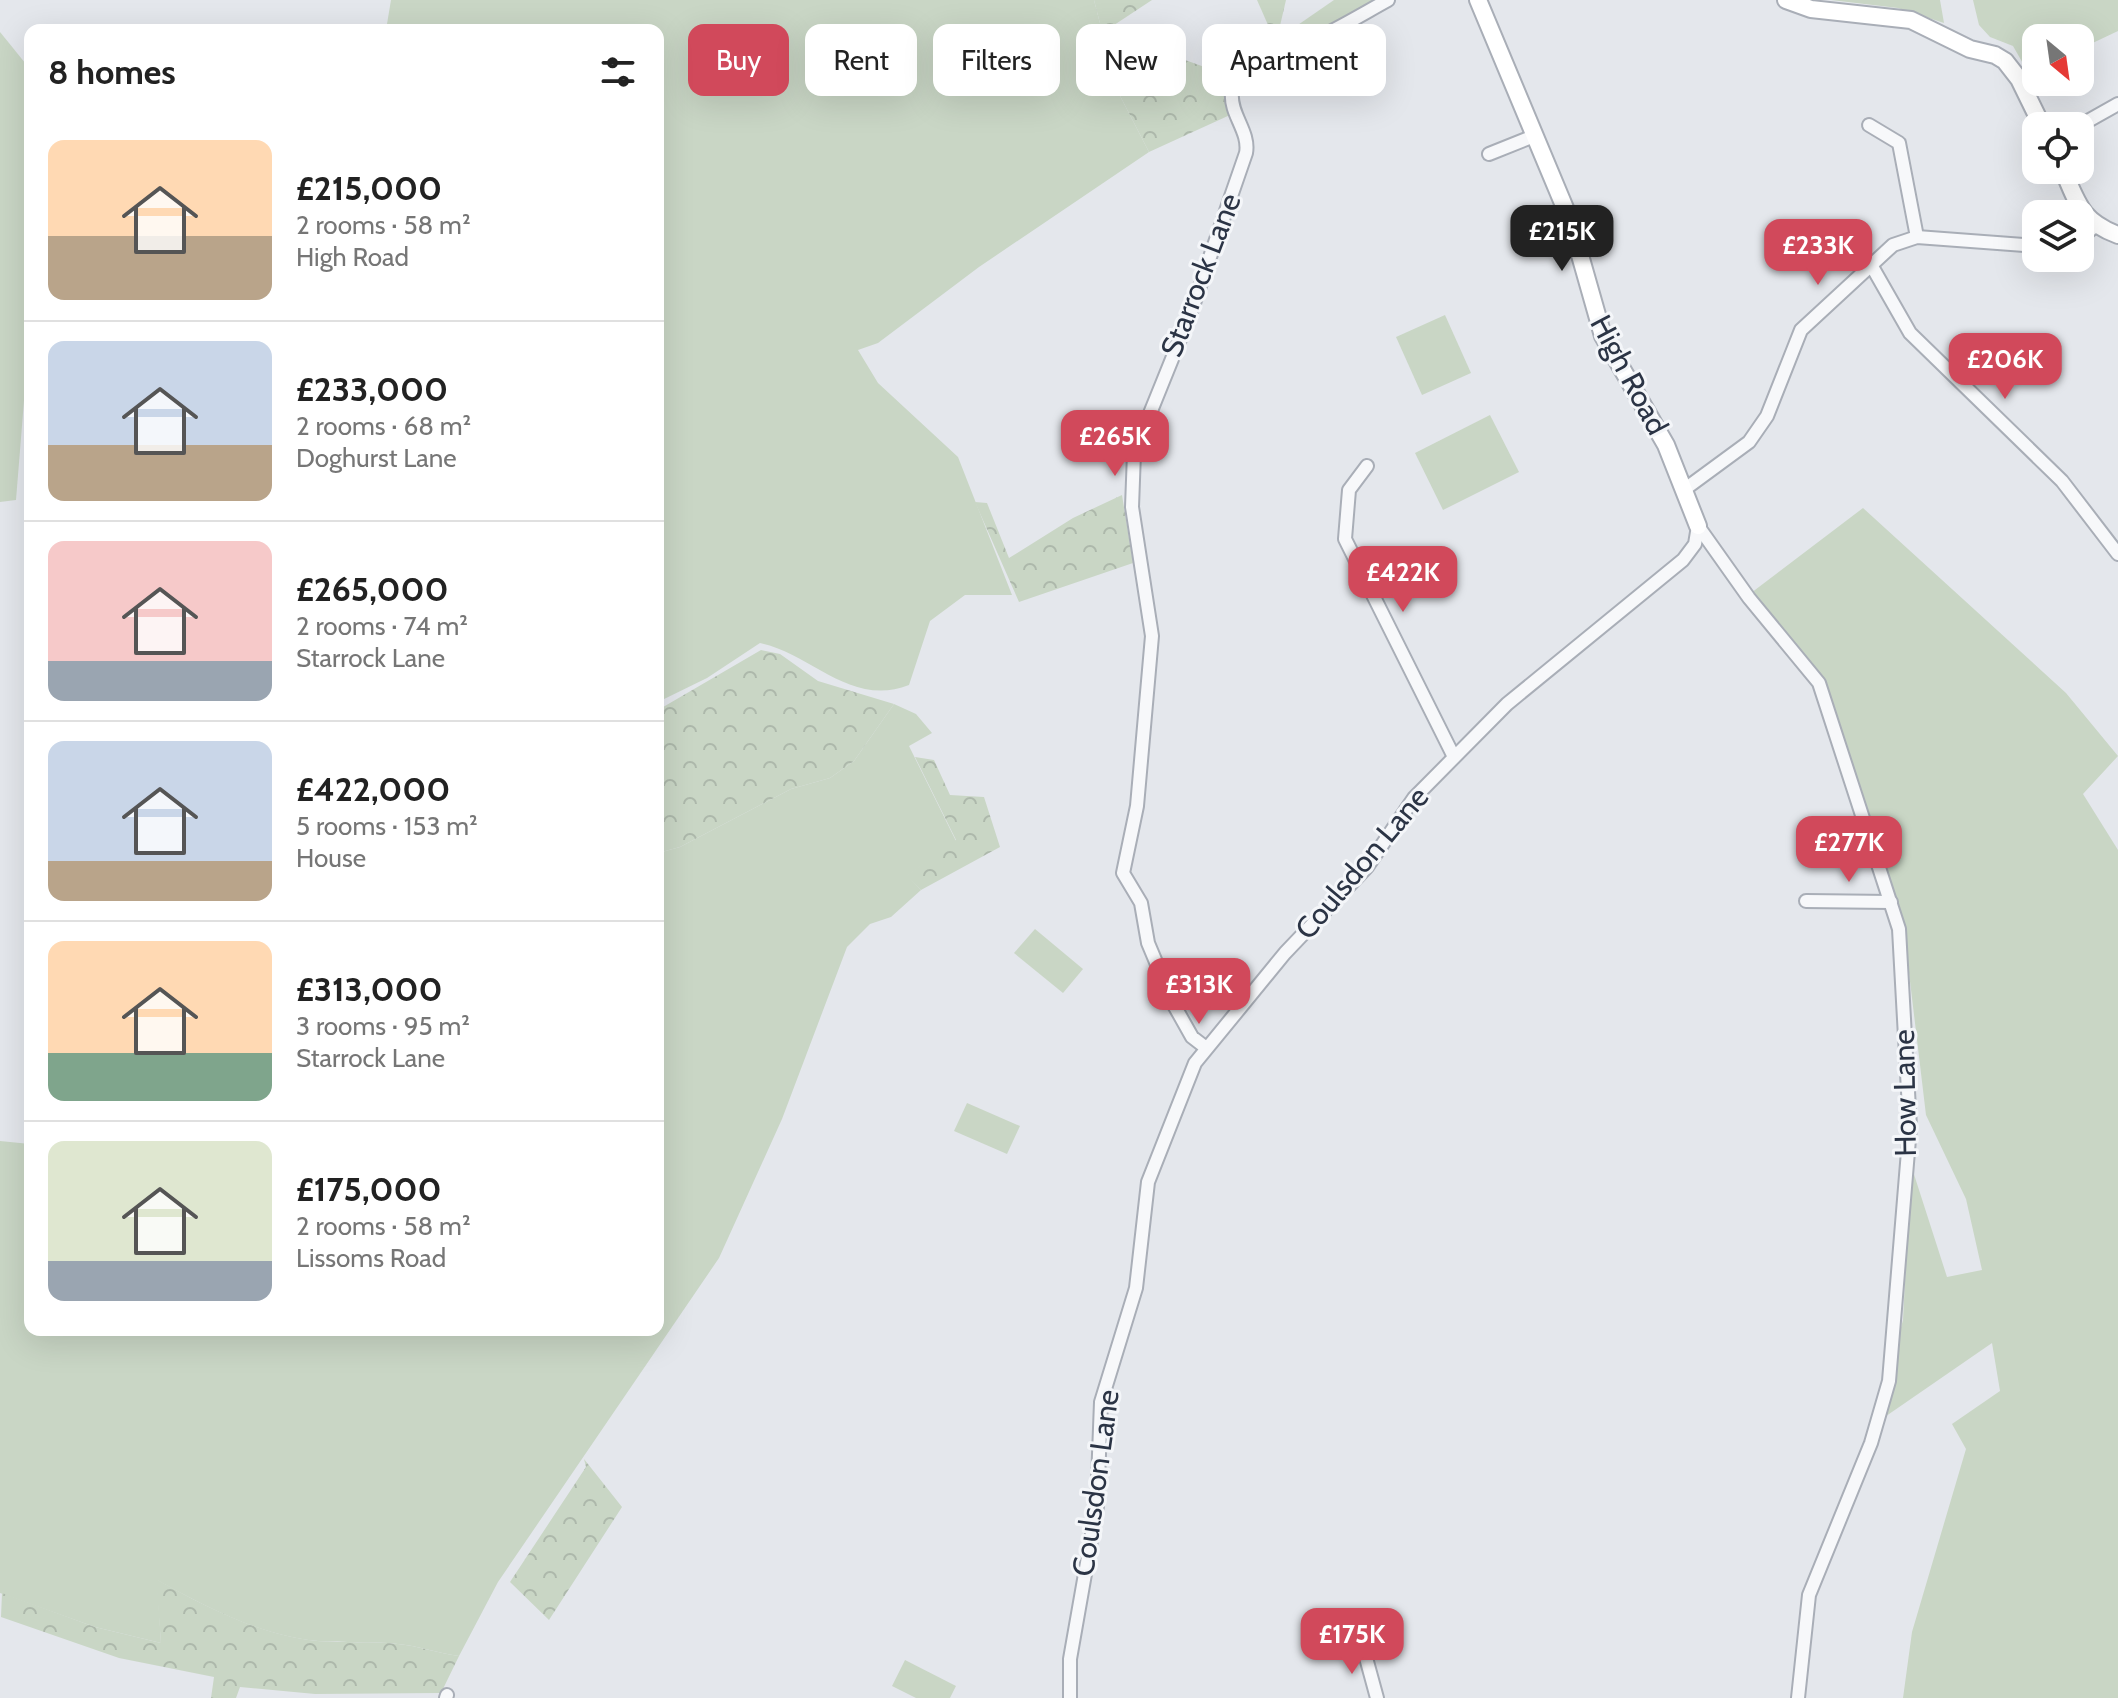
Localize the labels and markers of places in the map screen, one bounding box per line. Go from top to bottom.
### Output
pin: £215K [1506,205,1618,273]
pin: £233K [1762,219,1874,287]
pin: £206K [1949,333,2061,401]
pin: £265K [1059,410,1171,478]
pin: £422K [1347,546,1459,614]
pin: £277K [1793,816,1905,884]
pin: £313K [1143,958,1255,1026]
pin: £175K [1296,1608,1408,1676]

